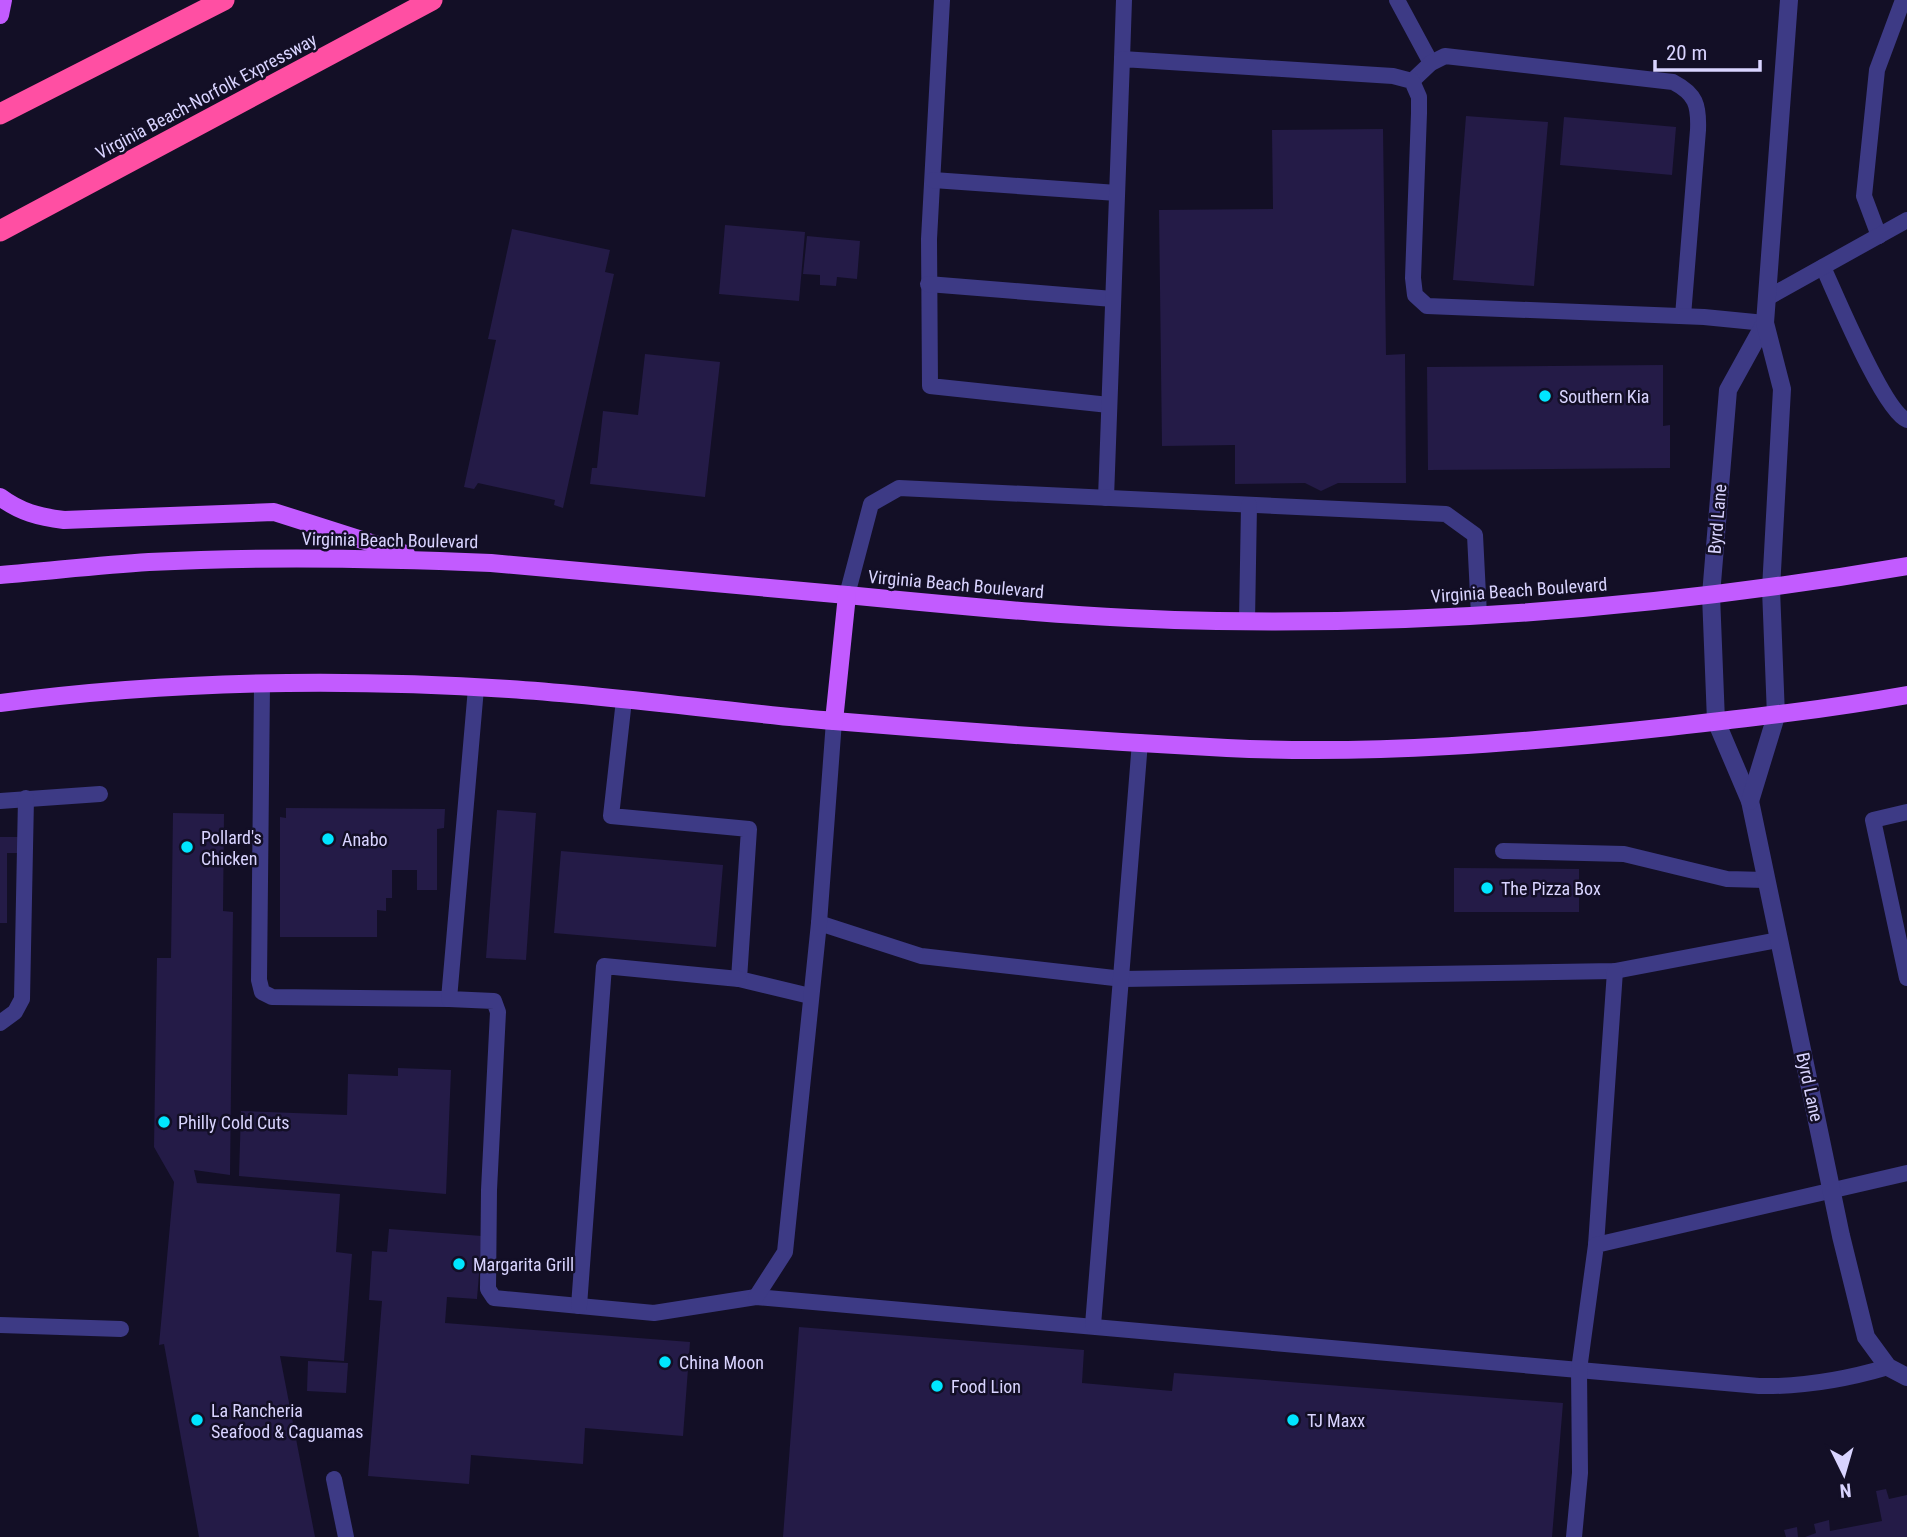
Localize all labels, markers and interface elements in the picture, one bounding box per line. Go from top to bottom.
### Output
scale bar [1655,28,1760,72]
street label: Virginia Beach-Norfolk Expressway [92,29,320,163]
text: 20 m [1666,41,1707,65]
place label: Southern Kia [1559,386,1649,407]
marker: Southern Kia [1537,388,1553,404]
street label: Byrd Lane [1703,483,1731,555]
street label: Virginia Beach Boulevard [302,528,478,552]
street label: Virginia Beach Boulevard [867,566,1045,602]
street label: Virginia Beach Boulevard [1430,573,1608,607]
place label: Pollard's Chicken [201,827,262,869]
place label: Anabo [342,829,388,850]
marker: Anabo [320,831,336,847]
marker: Pollard's Chicken [179,839,195,855]
place label: The Pizza Box [1501,878,1601,899]
marker: The Pizza Box [1479,880,1495,896]
street label: Byrd Lane [1792,1051,1828,1123]
place label: Philly Cold Cuts [178,1112,290,1133]
marker: Philly Cold Cuts [156,1114,172,1130]
place label: Margarita Grill [473,1254,574,1275]
marker: Margarita Grill [451,1256,467,1272]
place label: China Moon [679,1352,764,1373]
marker: China Moon [657,1354,673,1370]
place label: Food Lion [951,1376,1021,1397]
marker: Food Lion [929,1378,945,1394]
place label: La Rancheria Seafood & Caguamas [211,1400,364,1442]
place label: TJ Maxx [1307,1410,1365,1431]
marker: La Rancheria Seafood & Caguamas [189,1412,205,1428]
marker: TJ Maxx [1285,1412,1301,1428]
north arrow [1809,1439,1879,1509]
text: N [1839,1478,1852,1502]

